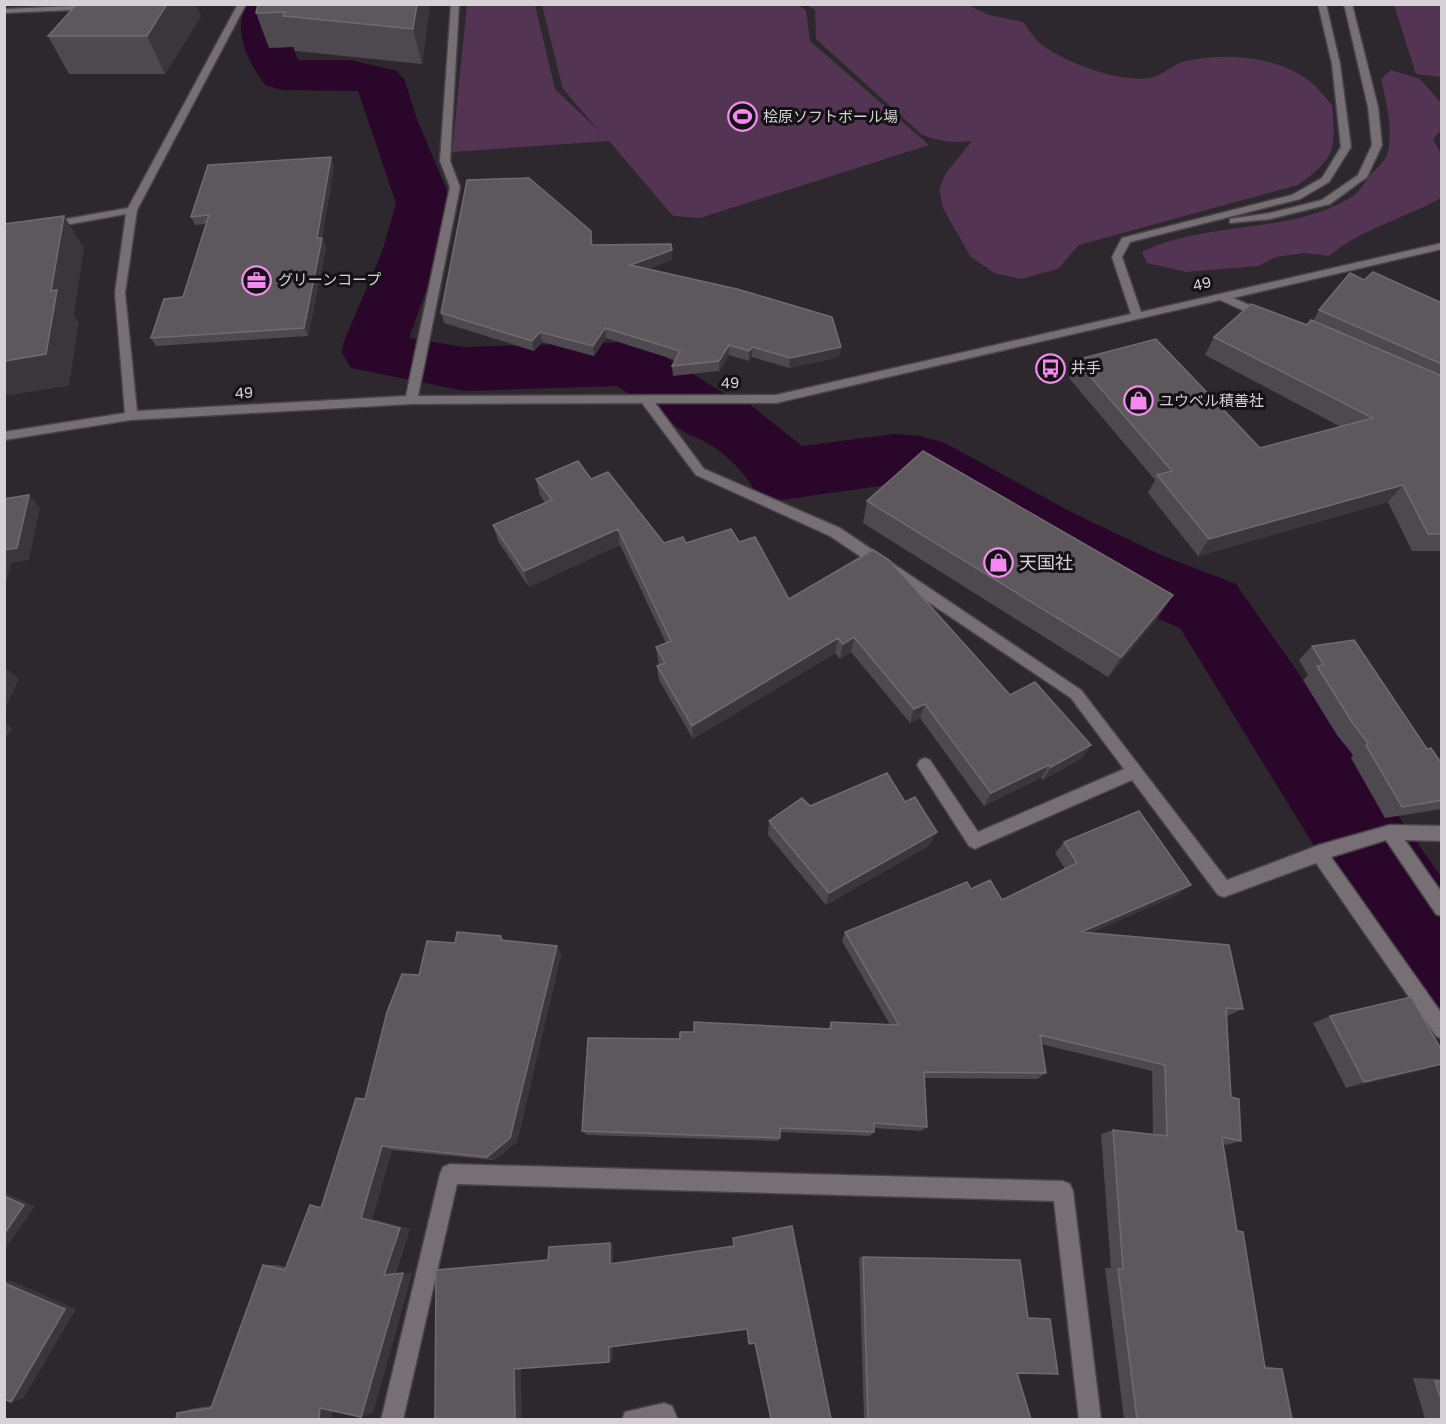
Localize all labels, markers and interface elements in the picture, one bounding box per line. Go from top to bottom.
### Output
sports icon: 桧原ソフトボール場 [726,101,758,133]
place label: 桧原ソフトボール場 [763,107,898,125]
office icon: グリーンコープ [241,264,273,296]
place label: グリーンコープ [278,270,381,288]
street label: 49 [1191,272,1213,294]
bus stop icon: 井手 [1034,352,1066,384]
place label: 井手 [1071,358,1101,376]
street label: 49 [721,373,739,391]
street label: 49 [234,383,254,401]
shop icon: ユウベル積善社 [1122,385,1154,417]
place label: ユウベル積善社 [1159,391,1264,409]
shop icon: 天国社 [982,547,1014,579]
place label: 天国社 [1019,551,1073,573]

